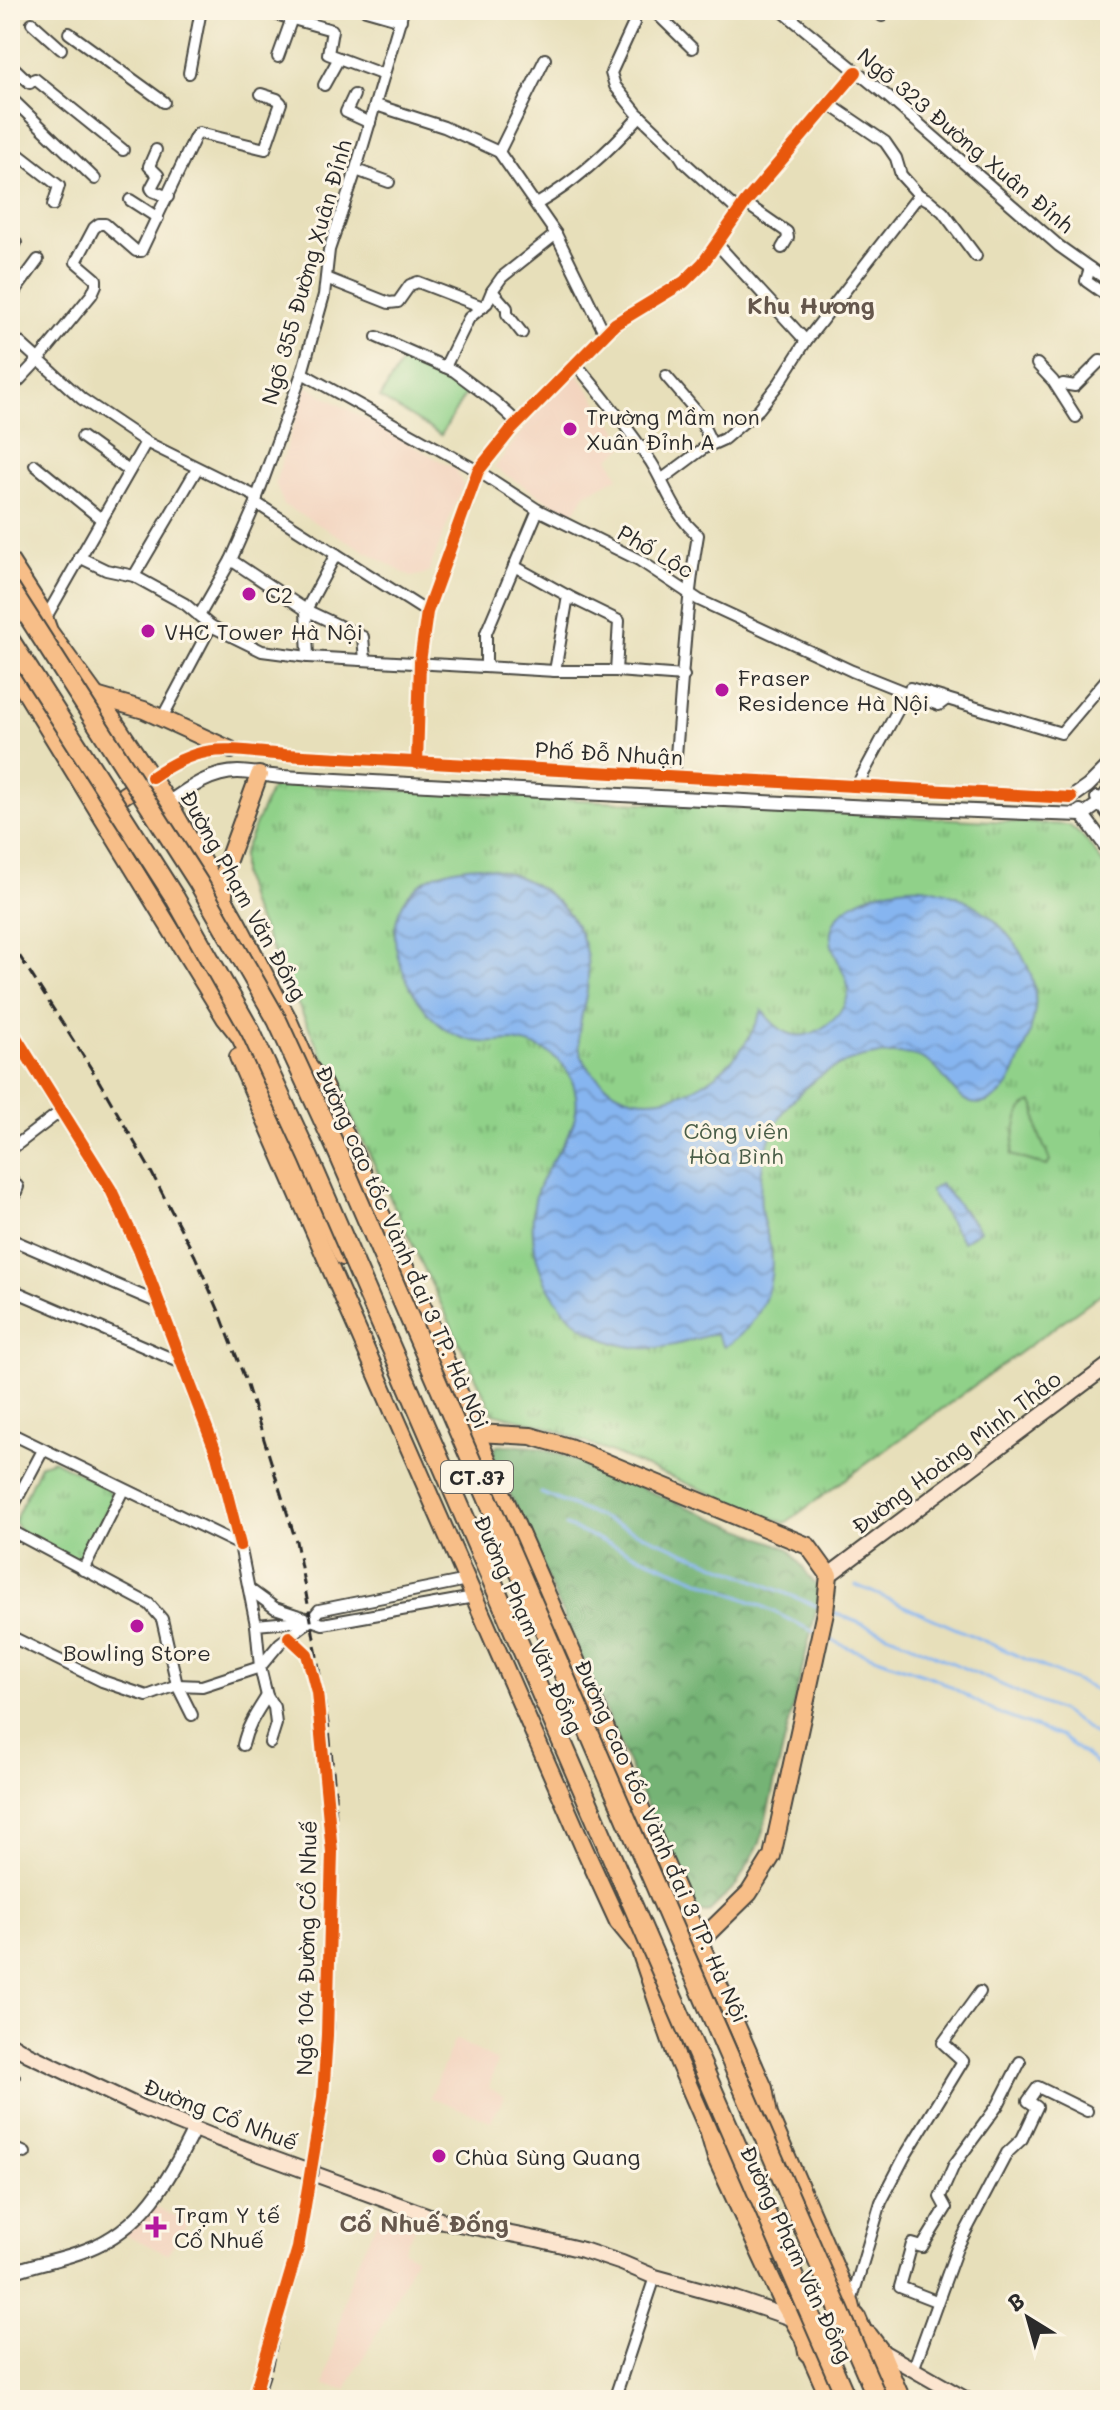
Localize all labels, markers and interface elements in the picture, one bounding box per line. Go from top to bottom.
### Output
street label: Ngõ 323 Đường Xuân Đỉnh [852,41,1080,239]
street label: Ngõ 355 Đường Xuân Đỉnh [254,136,358,408]
district label: Khu Hương [747,289,875,320]
place label: Trường Mầm non Xuân Đỉnh A [586,402,760,456]
marker: Trường Mầm non Xuân Đỉnh A [561,420,579,438]
street label: Phố Lộc [613,518,699,584]
place label: C2 [265,580,293,609]
marker: C2 [240,585,258,603]
place label: VHC Tower Hà Nội [164,617,363,646]
marker: VHC Tower Hà Nội [139,622,157,640]
place label: Fraser Residence Hà Nội [738,663,929,717]
marker: Fraser Residence Hà Nội [713,681,731,699]
street label: Phố Đỗ Nhuận [534,735,684,771]
street label: Đường Phạm Văn Đồng [174,785,314,1005]
street label: Đường cao tốc Vành đai 3 TP. Hà Nội [309,1061,497,1433]
park label: Công viên Hòa Bình [684,1116,788,1170]
street label: Đường Hoàng Minh Thảo [846,1364,1066,1540]
road number: CT.37 [441,1461,513,1493]
street label: Đường Phạm Văn Đồng [468,1510,590,1738]
marker: Bowling Store [128,1617,146,1635]
place label: Bowling Store [63,1638,211,1667]
street label: Đường cao tốc Vành đai 3 TP. Hà Nội [568,1655,756,2027]
street label: Ngõ 104 Đường Cổ Nhuế [289,1820,323,2076]
street label: Đường Cổ Nhuế [140,2071,302,2157]
street label: Đường Phạm Văn Đồng [734,2141,860,2367]
place label: Chùa Sùng Quang [455,2142,640,2171]
marker: Chùa Sùng Quang [430,2147,448,2165]
place label: Trạm Y tế Cổ Nhuế [174,2200,280,2254]
district label: Cổ Nhuế Đống [339,2207,509,2238]
marker: Trạm Y tế Cổ Nhuế [145,2216,167,2238]
north arrow [988,2278,1068,2358]
text: B [1001,2286,1030,2318]

